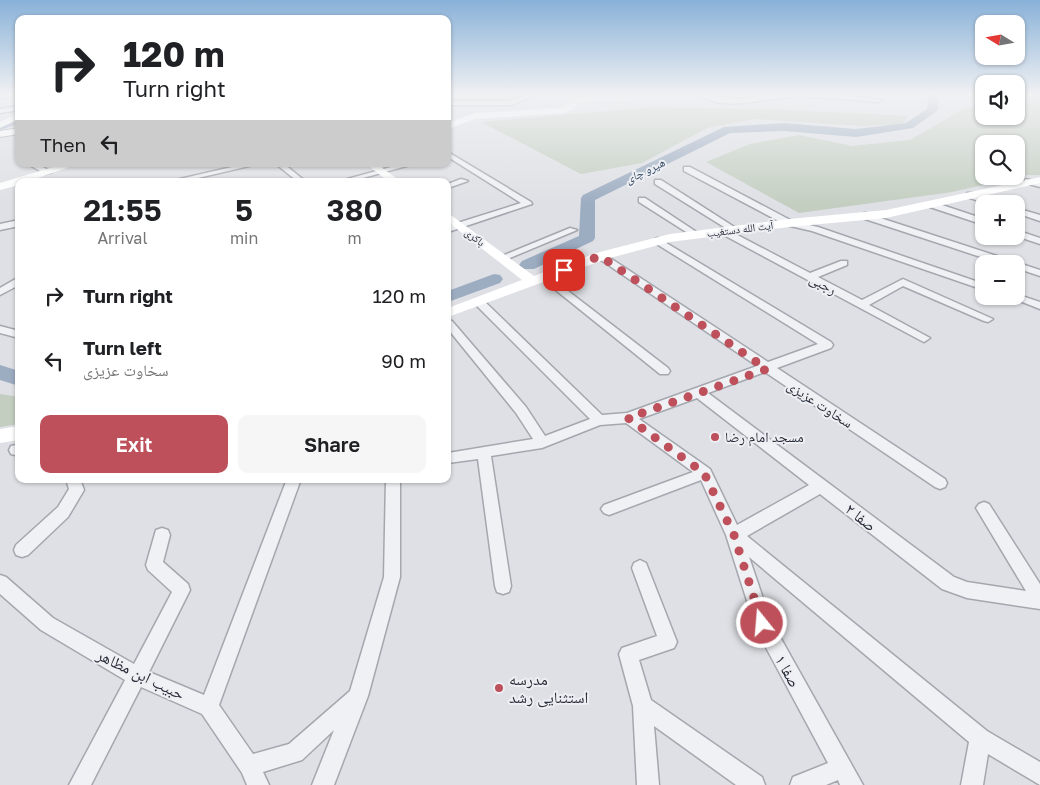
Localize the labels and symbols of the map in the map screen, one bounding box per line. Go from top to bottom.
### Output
north arrow [975,15,1025,65]
water label: هیرو چای [623,154,668,187]
street label: آیت الله دستغیب [706,218,774,239]
street label: باکری [462,225,488,249]
pin [543,249,585,291]
street label: رجبی [806,269,840,299]
street label: سخاوت عزیزی [784,376,856,432]
place label: مسجد امام رضا [725,428,804,447]
marker: مسجد امام رضا [709,431,721,443]
street label: صفا ۲ [841,499,881,535]
position arrow [735,596,787,648]
street label: حبیب ابن مظاهر [92,644,188,705]
street label: صفا ۱ [771,651,805,691]
place label: مدرسه استثنایی رشد [509,669,588,708]
marker: مدرسه استثنایی رشد [493,682,505,694]

